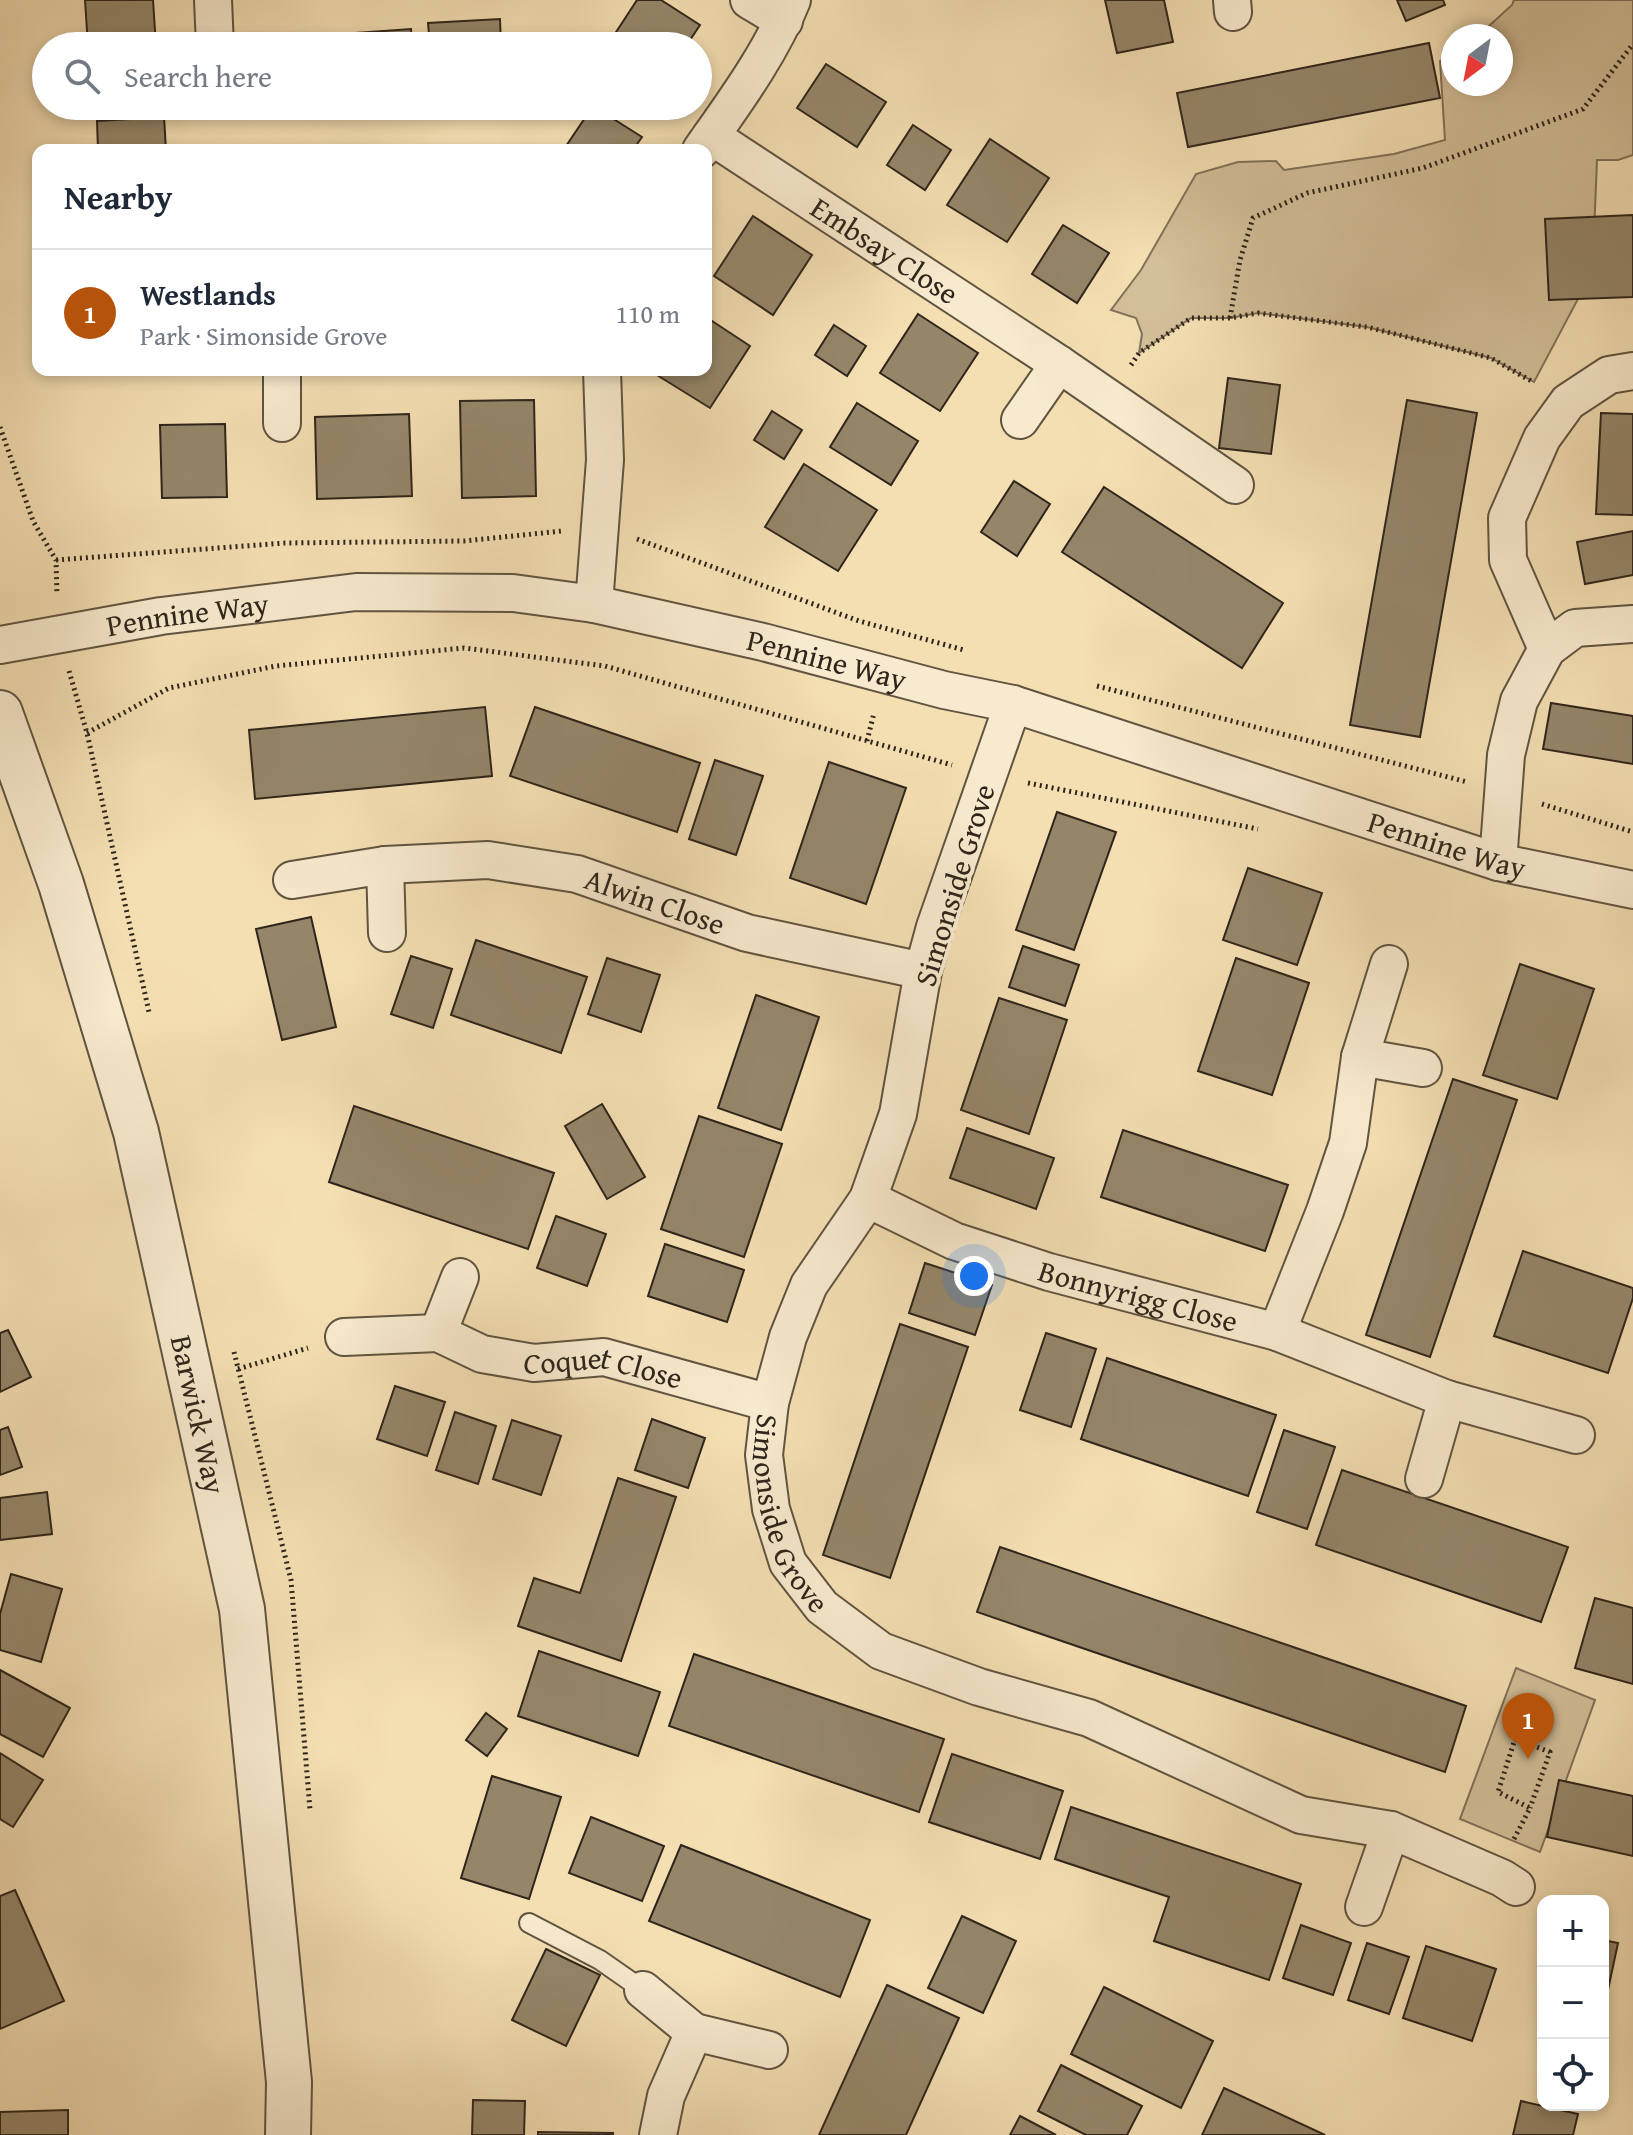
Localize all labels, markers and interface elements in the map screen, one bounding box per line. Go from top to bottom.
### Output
north arrow [1441,24,1513,96]
search box [32,32,712,120]
icon: search [60,54,104,98]
text: Search here [124,54,272,98]
text: Nearby [64,172,173,221]
street label: Embsay Close [802,185,968,315]
text: Westlands [140,272,276,316]
text: 1 [83,294,97,333]
text: 110 m [615,294,680,333]
text: Park · Simonside Grove [140,316,387,355]
street label: Pennine Way [103,581,271,647]
street label: Pennine Way [743,617,911,701]
street label: Simonside Grove [902,778,1006,992]
street label: Pennine Way [1362,799,1530,889]
street label: Alwin Close [579,856,731,946]
street label: Bonnyrigg Close [1033,1248,1243,1343]
your location [954,1256,994,1296]
street label: Barwick Way [160,1331,238,1498]
street label: Coquet Close [520,1335,688,1400]
street label: Simonside Grove [741,1412,840,1622]
pin: 1 [1502,1693,1554,1759]
map controls [1537,1895,1609,2111]
button: + [1537,1895,1609,1967]
button: − [1537,1967,1609,2039]
button: locate [1537,2039,1609,2111]

